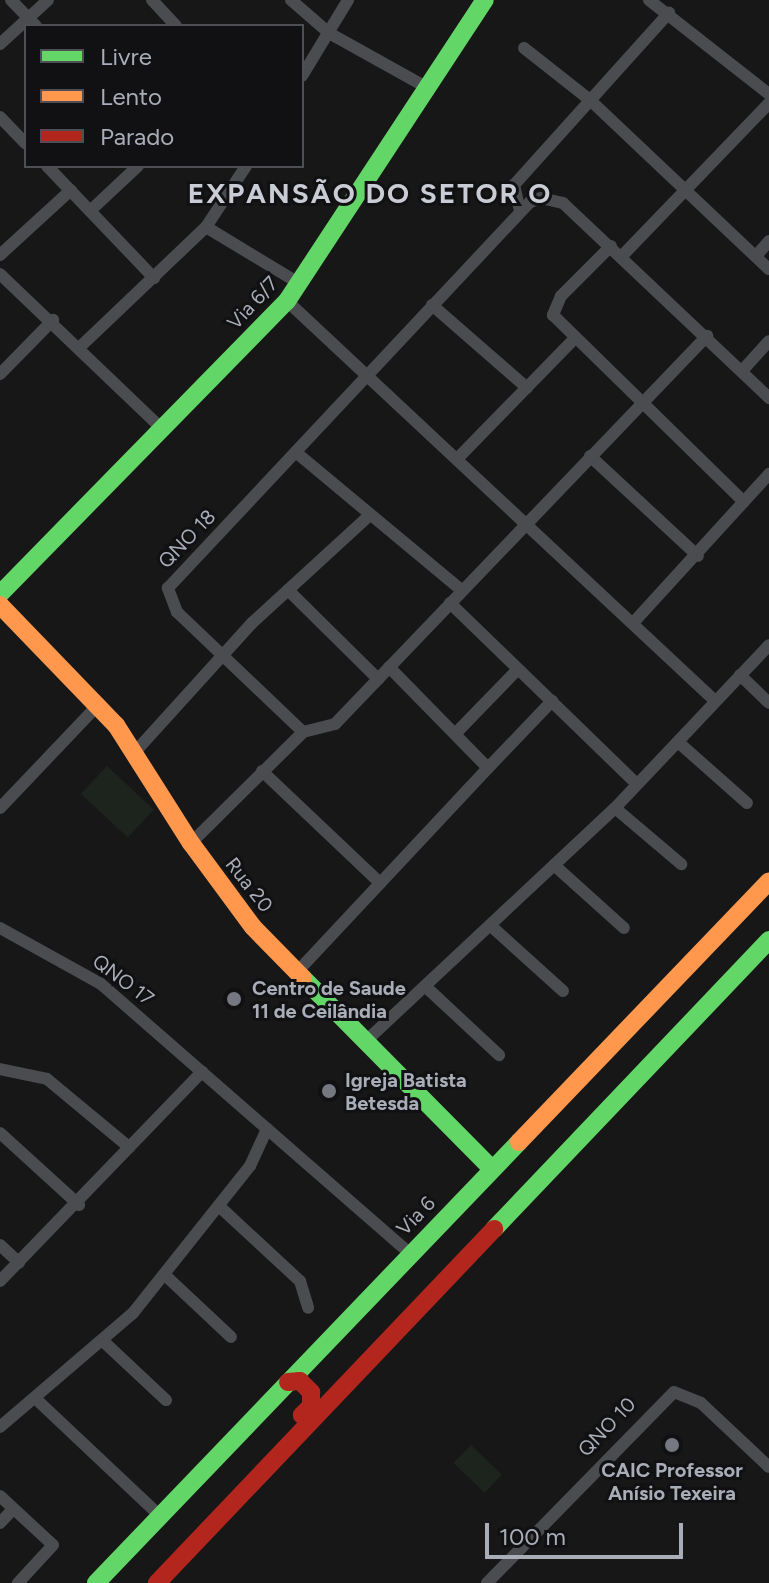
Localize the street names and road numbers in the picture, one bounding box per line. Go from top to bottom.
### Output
street label: Via 6/7 [223,272,283,334]
street label: QNO 18 [153,505,221,573]
street label: Rua 20 [220,853,278,917]
street label: QNO 17 [88,949,158,1011]
street label: Via 6 [392,1191,440,1241]
street label: QNO 10 [573,1393,641,1461]

